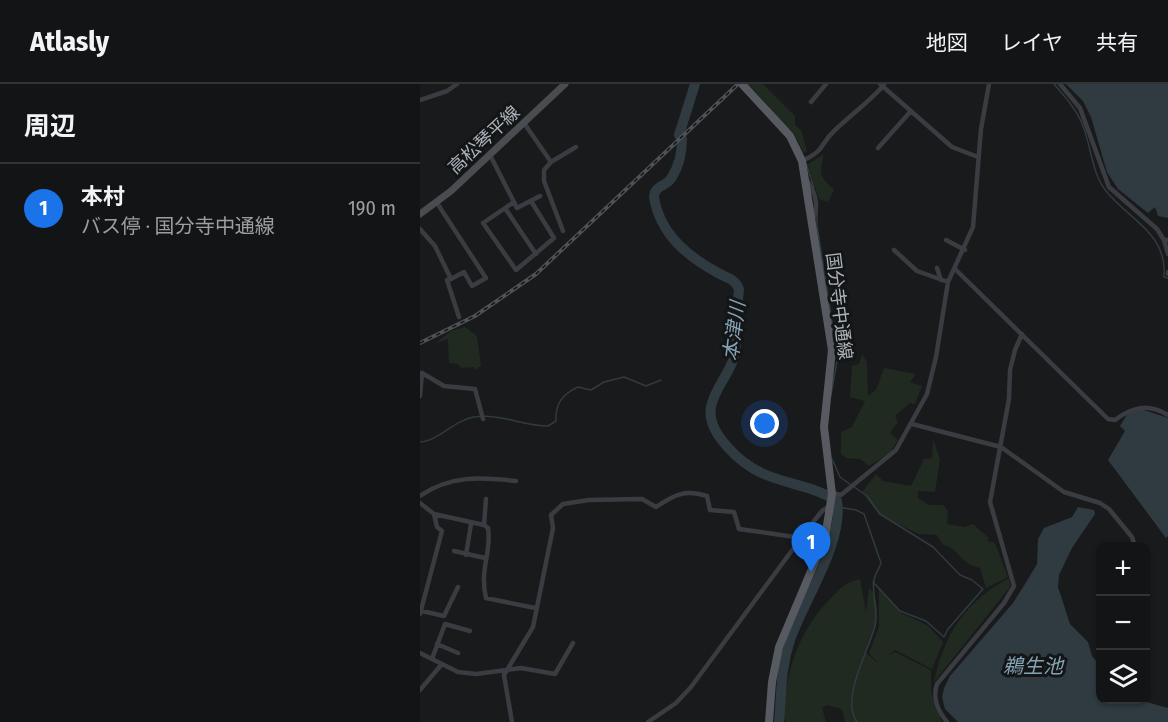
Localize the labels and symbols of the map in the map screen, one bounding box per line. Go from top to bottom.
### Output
street label: 高松琴平線 [444,101,524,179]
street label: 国分寺中通線 [822,251,856,361]
water label: 本津川 [718,298,750,362]
your location [750,409,779,438]
pin: 1 [792,522,830,572]
water label: 鵜生池 [1003,654,1065,678]

